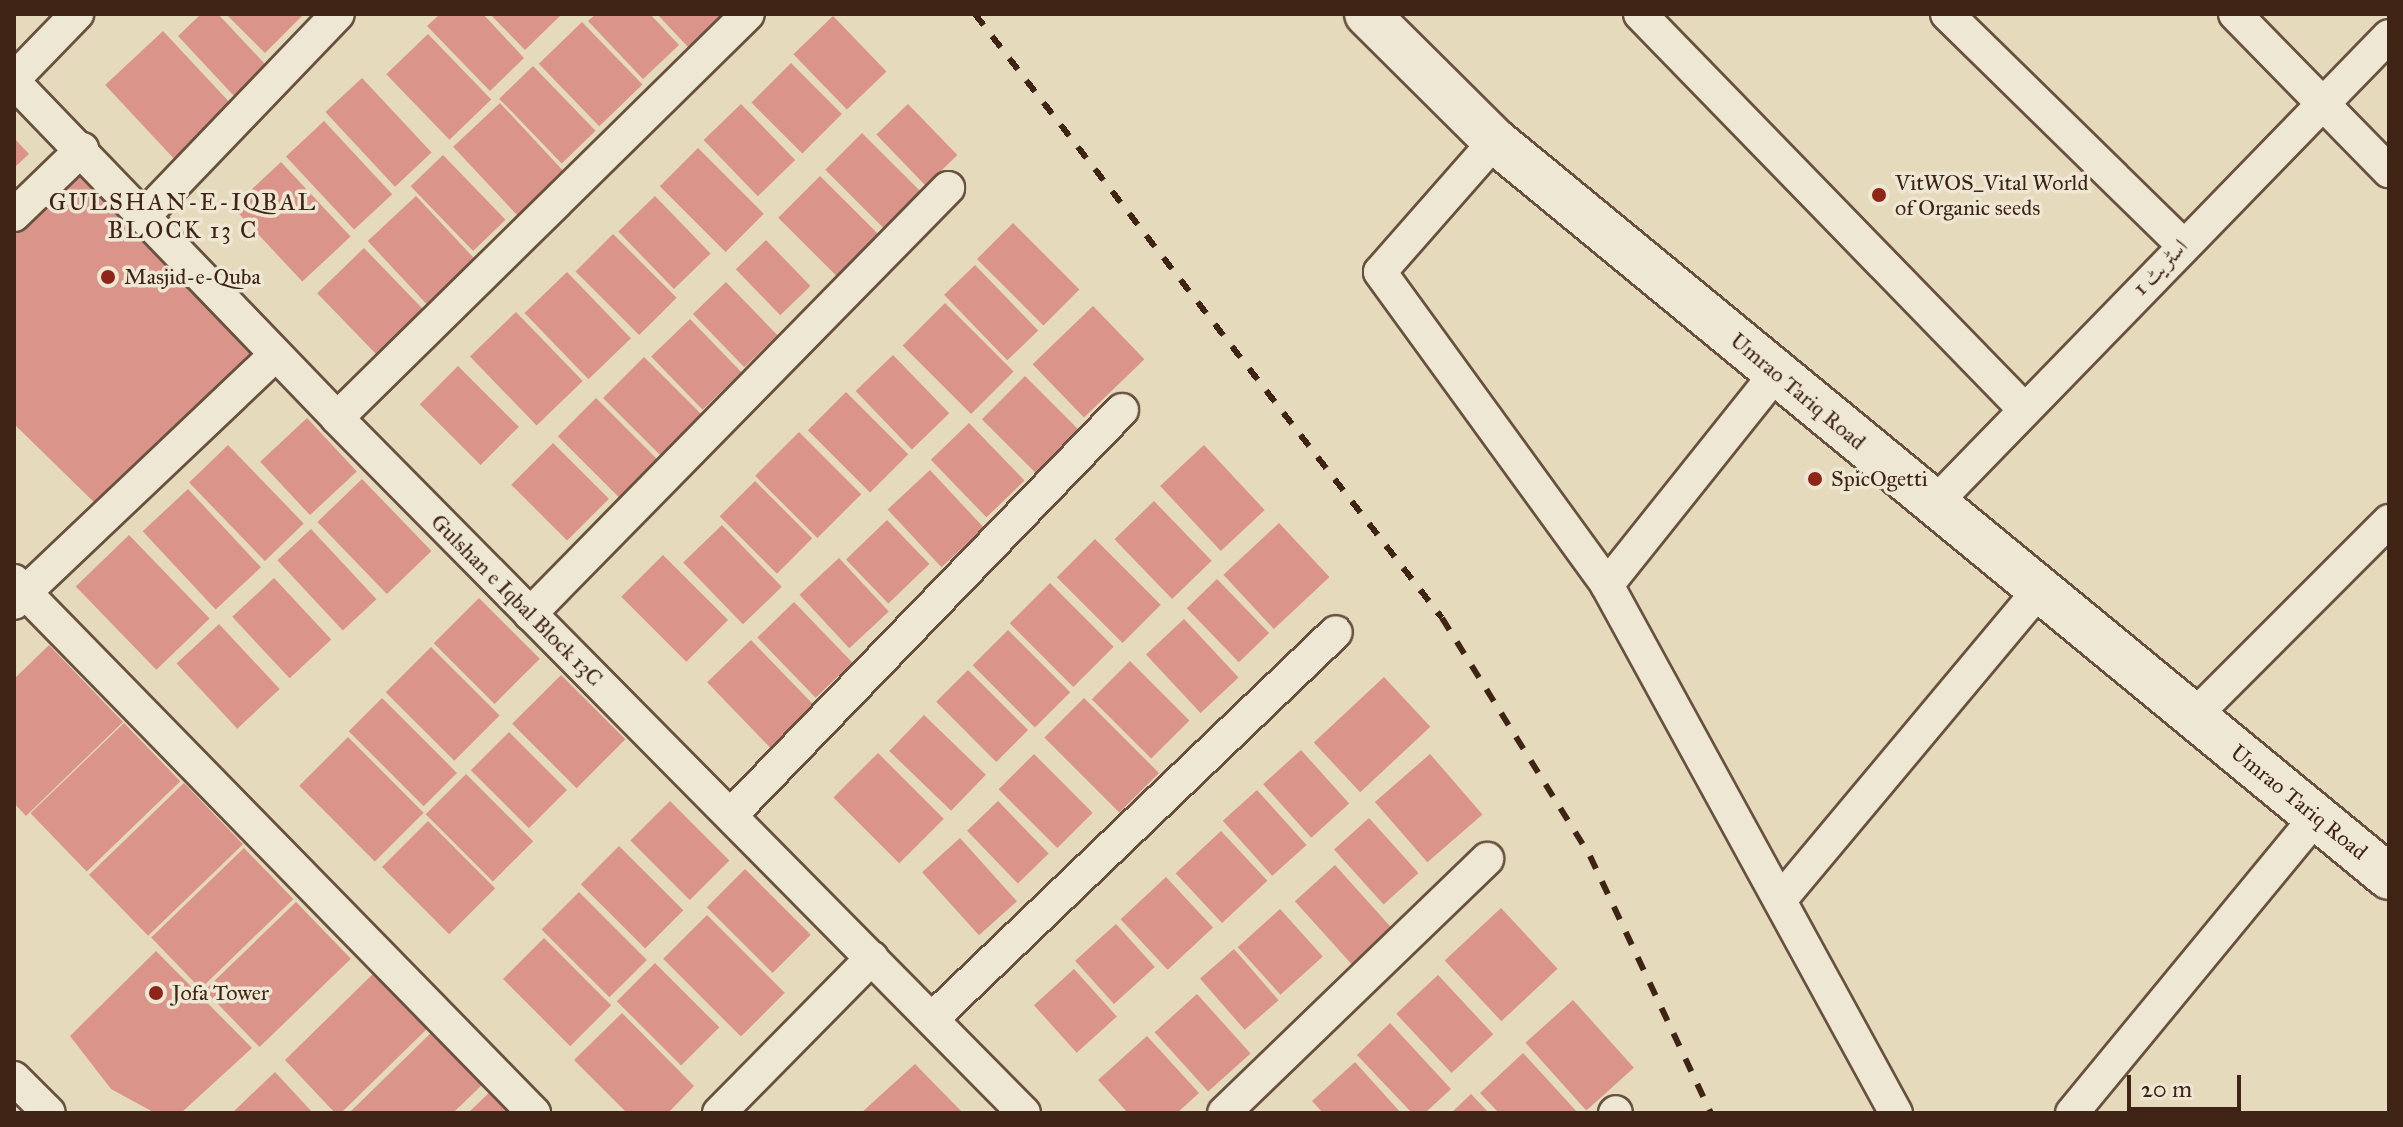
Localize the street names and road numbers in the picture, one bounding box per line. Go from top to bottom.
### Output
street label: اسٹریٹ 1 [2127,233,2193,301]
street label: Umrao Tariq Road [1725,327,1871,455]
street label: Gulshan e Iqbal Block 13C [426,509,608,691]
street label: Umrao Tariq Road [2225,739,2373,865]

